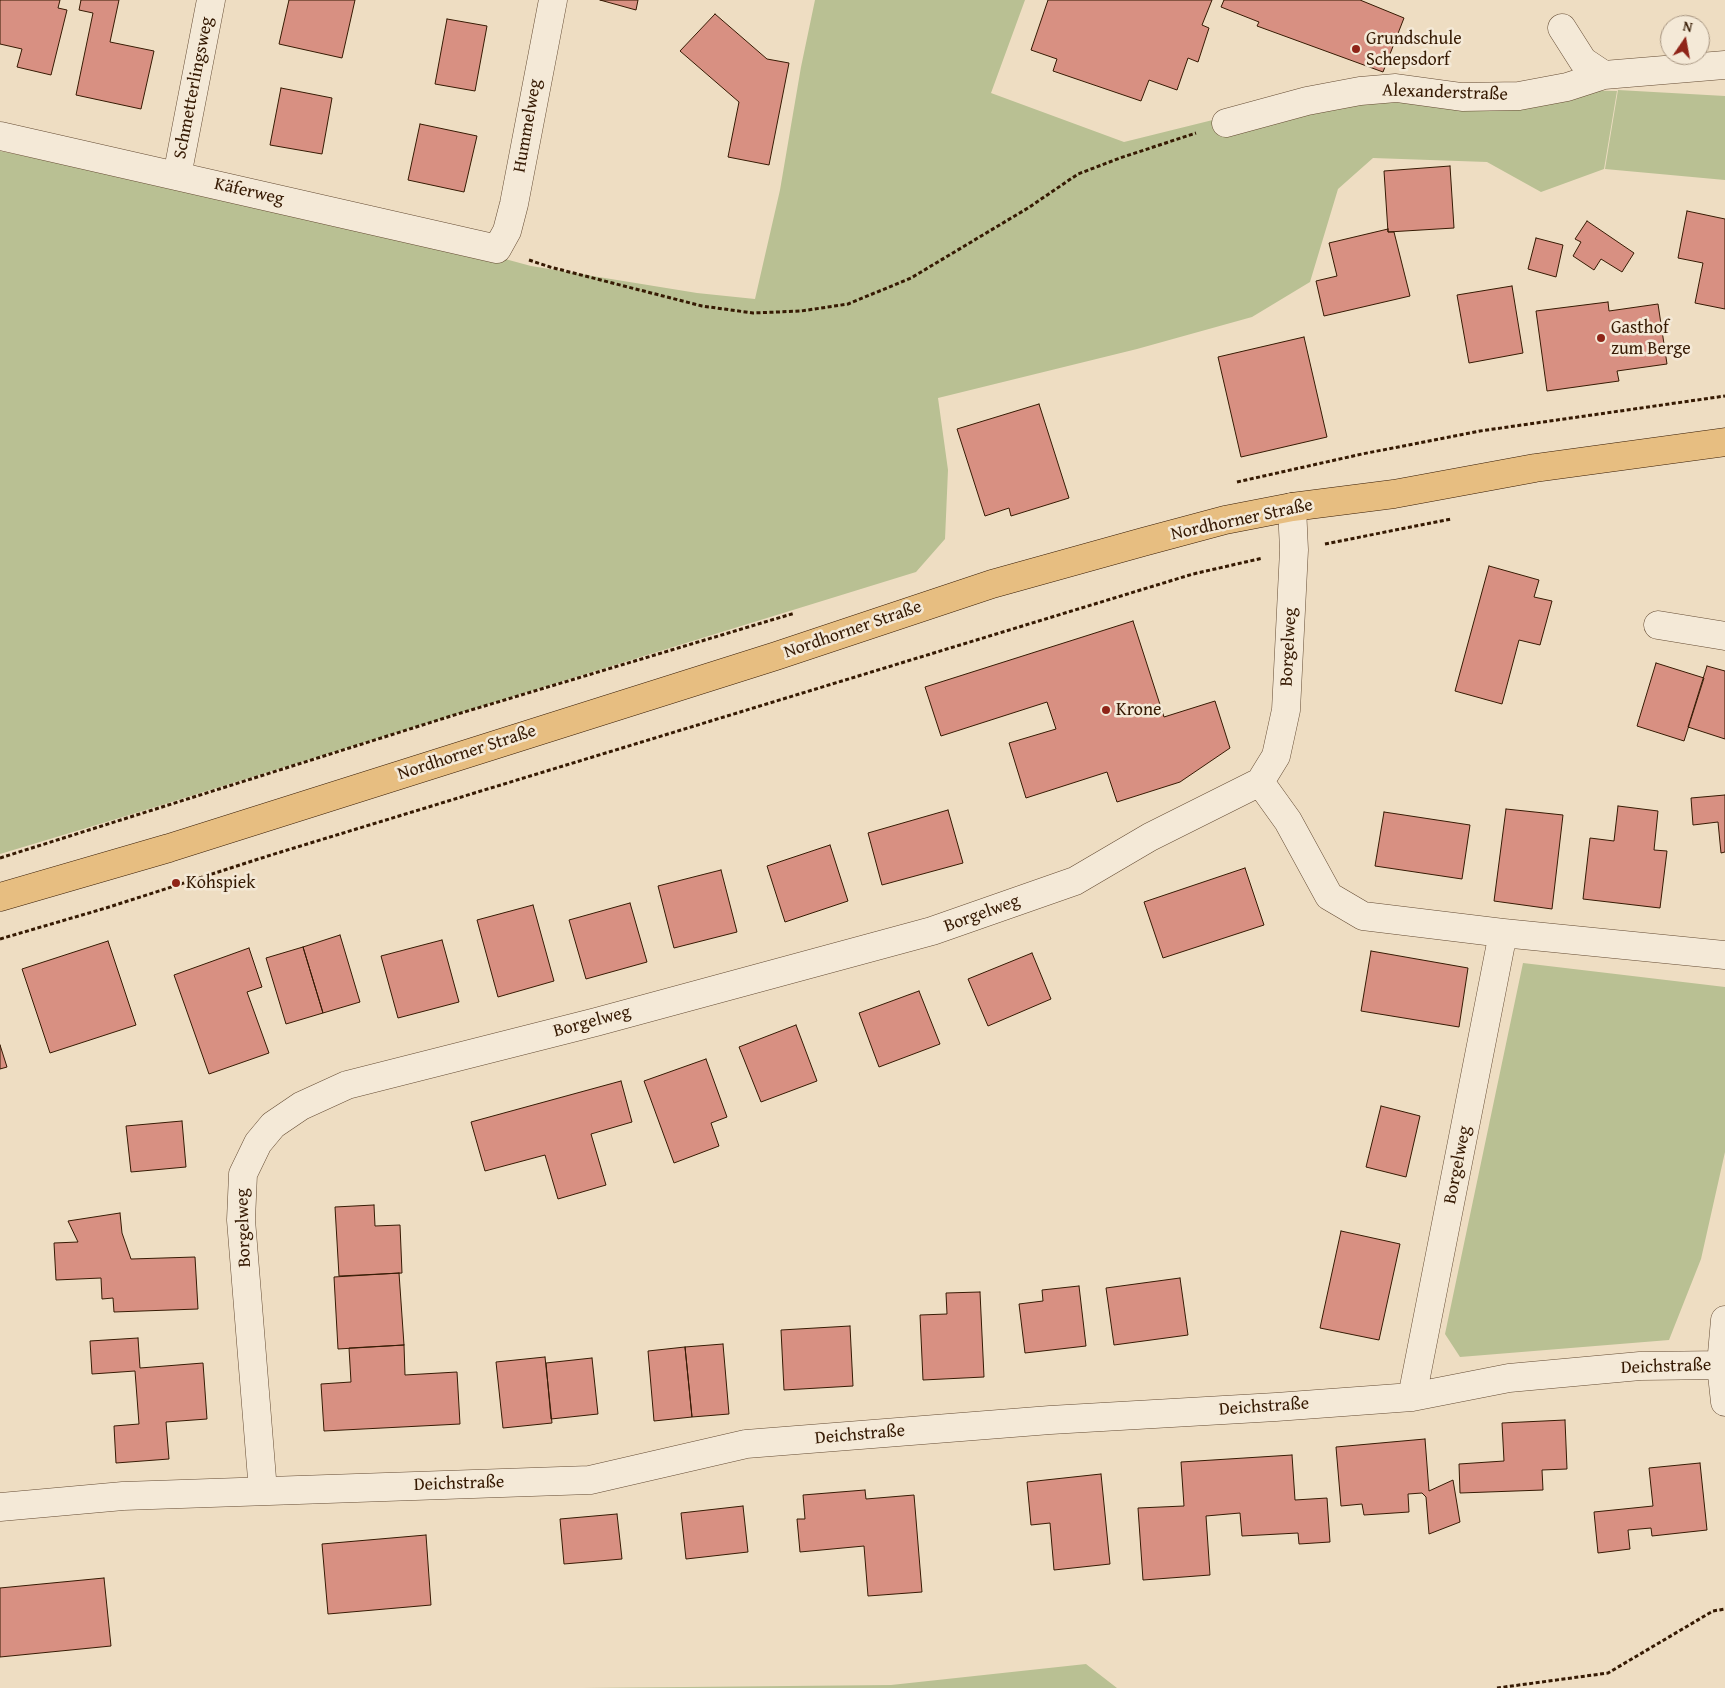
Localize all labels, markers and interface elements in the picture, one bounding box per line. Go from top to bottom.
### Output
street label: Schmetterlingsweg [170,15,218,161]
north arrow [1660,15,1710,65]
text: N [1681,16,1695,37]
place label: Grundschule Schepsdorf [1366,28,1462,70]
marker: Grundschule Schepsdorf [1350,43,1362,55]
street label: Hummelweg [509,78,547,174]
street label: Alexanderstraße [1382,80,1508,106]
street label: Käferweg [212,174,286,210]
place label: Gasthof zum Berge [1611,317,1691,359]
marker: Gasthof zum Berge [1595,332,1607,344]
street label: Nordhorner Straße [1169,494,1315,546]
street label: Nordhorner Straße [781,596,925,664]
street label: Borgelweg [1276,607,1302,687]
place label: Krone [1116,699,1162,721]
marker: Krone [1100,704,1112,716]
street label: Nordhorner Straße [395,720,539,786]
place label: Kohspiek [186,872,255,894]
marker: Kohspiek [170,877,182,889]
street label: Borgelweg [941,890,1023,938]
street label: Borgelweg [551,1001,633,1043]
street label: Borgelweg [1440,1124,1476,1206]
street label: Borgelweg [232,1188,256,1268]
street label: Deichstraße [1620,1355,1712,1379]
street label: Deichstraße [1218,1393,1310,1421]
street label: Deichstraße [814,1420,906,1450]
street label: Deichstraße [413,1472,505,1496]

